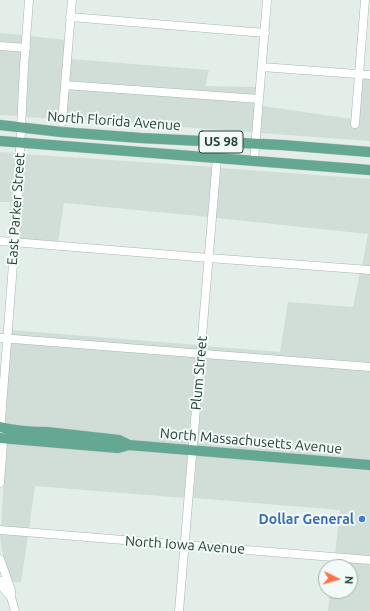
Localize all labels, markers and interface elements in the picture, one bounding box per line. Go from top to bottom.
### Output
street label: North Florida Avenue [47,108,181,134]
road number: US 98 [199,131,243,153]
street label: East Parker Street [4,152,28,266]
street label: Plum Street [187,335,211,411]
street label: North Massachusetts Avenue [159,425,343,457]
place label: Dollar General [259,511,354,527]
marker: Dollar General [357,514,367,524]
street label: North Iowa Avenue [124,532,246,558]
north arrow [318,559,358,599]
text: N [343,575,355,585]

